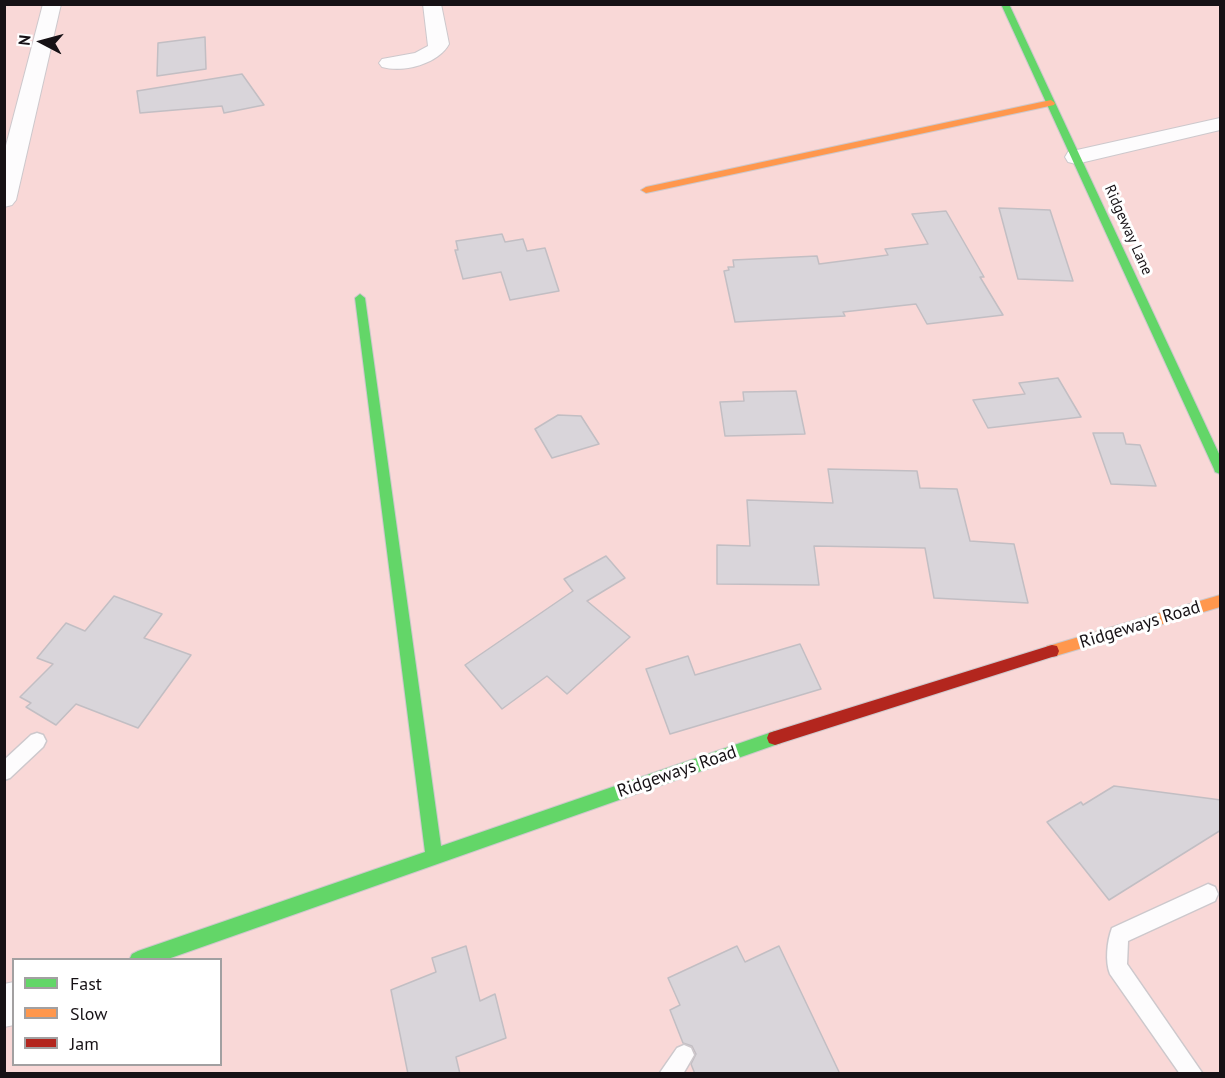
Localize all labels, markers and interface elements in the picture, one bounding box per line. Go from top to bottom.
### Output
north arrow [12,12,72,72]
text: N [14,34,35,46]
street label: Ridgeway Lane [1100,182,1156,278]
street label: Ridgeways Road [1077,596,1203,654]
street label: Ridgeways Road [614,741,740,803]
legend [12,958,222,1066]
text: Fast [70,972,102,995]
text: Slow [70,1002,108,1025]
text: Jam [70,1032,99,1055]

